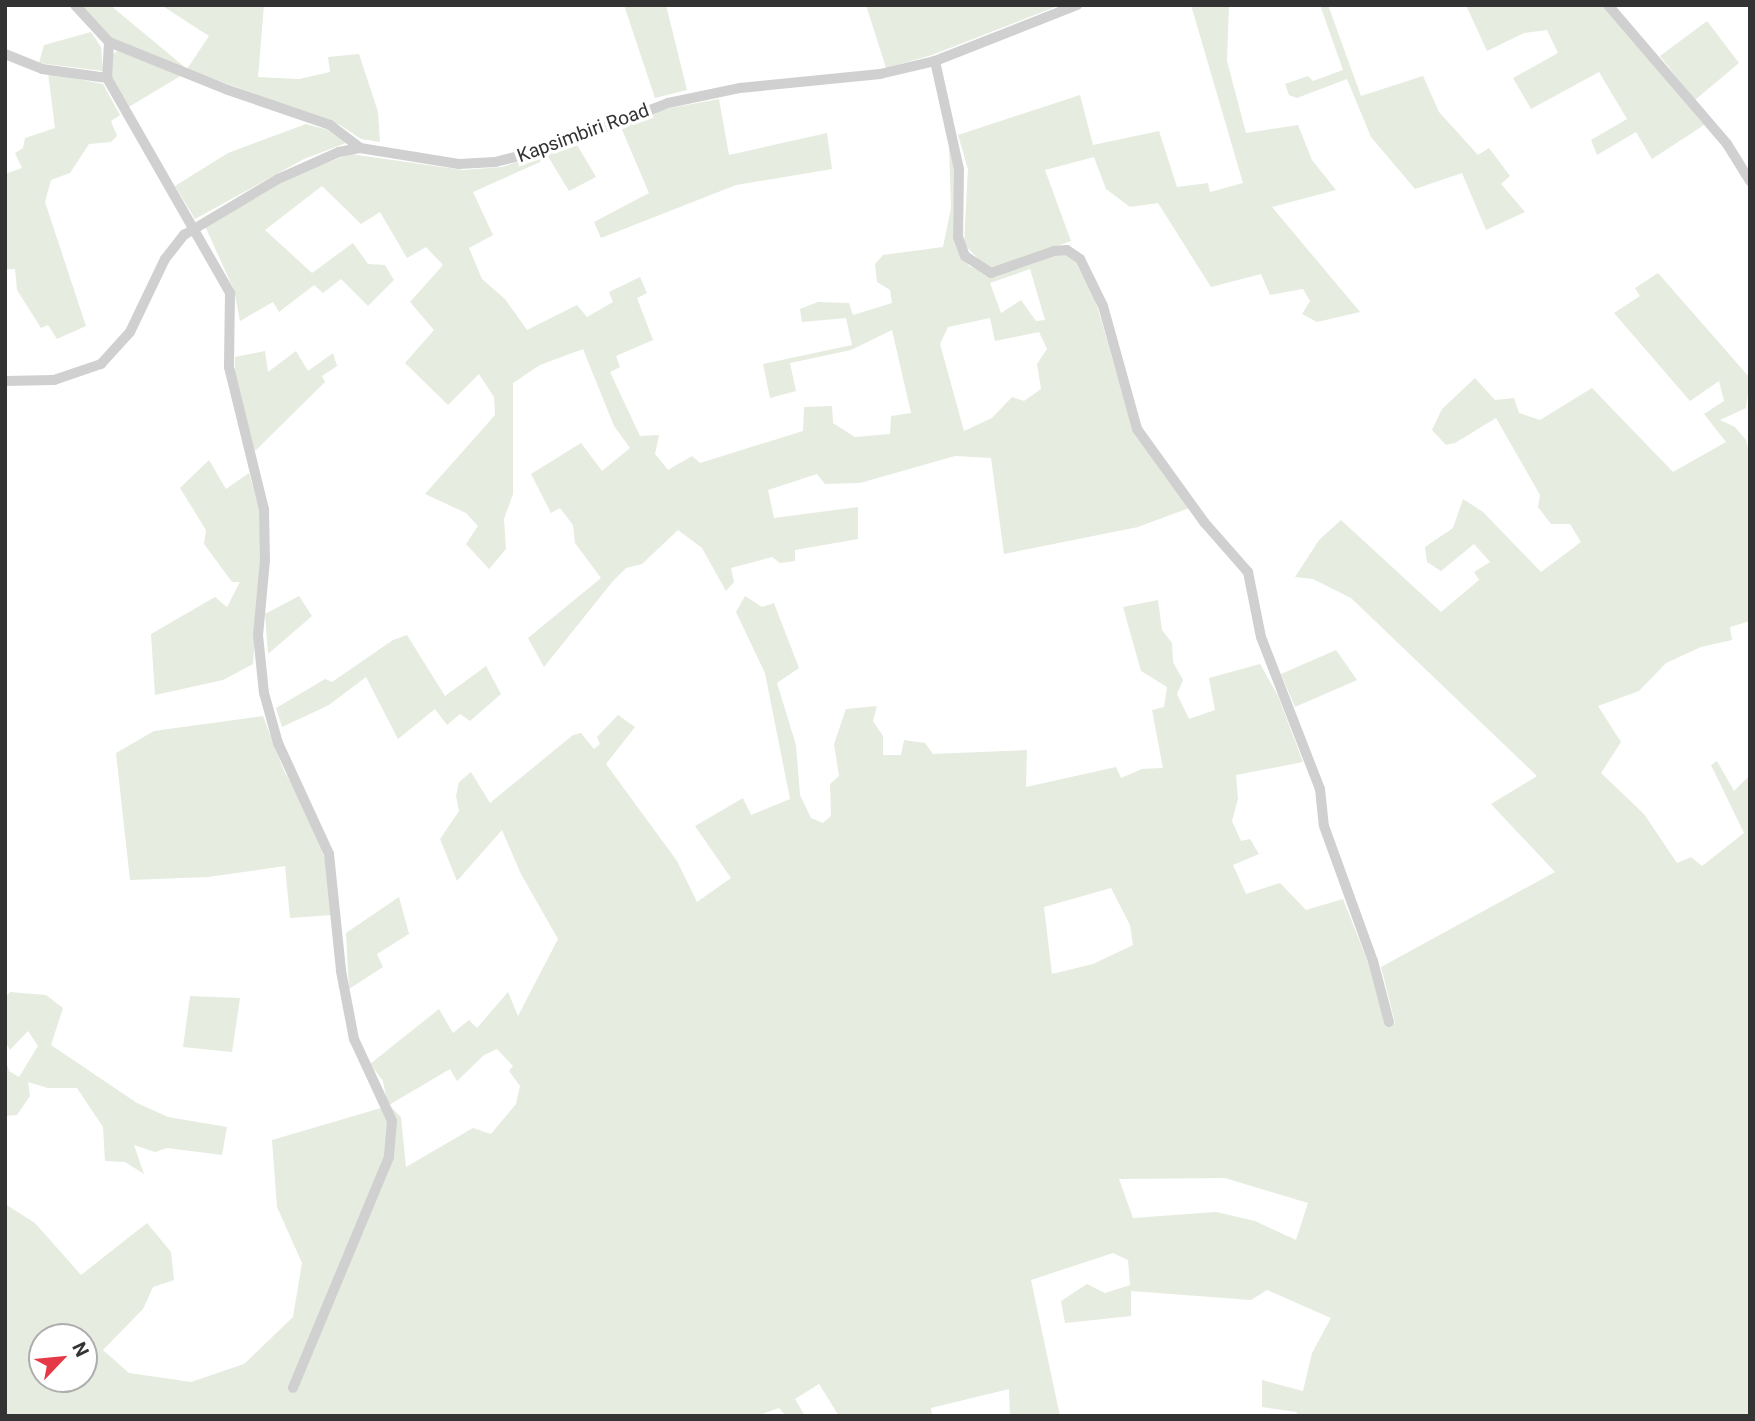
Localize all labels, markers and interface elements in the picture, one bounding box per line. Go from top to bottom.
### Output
street label: Kapsimbiri Road [514,99,652,167]
north arrow [28,1323,98,1393]
text: N [67,1338,94,1361]

